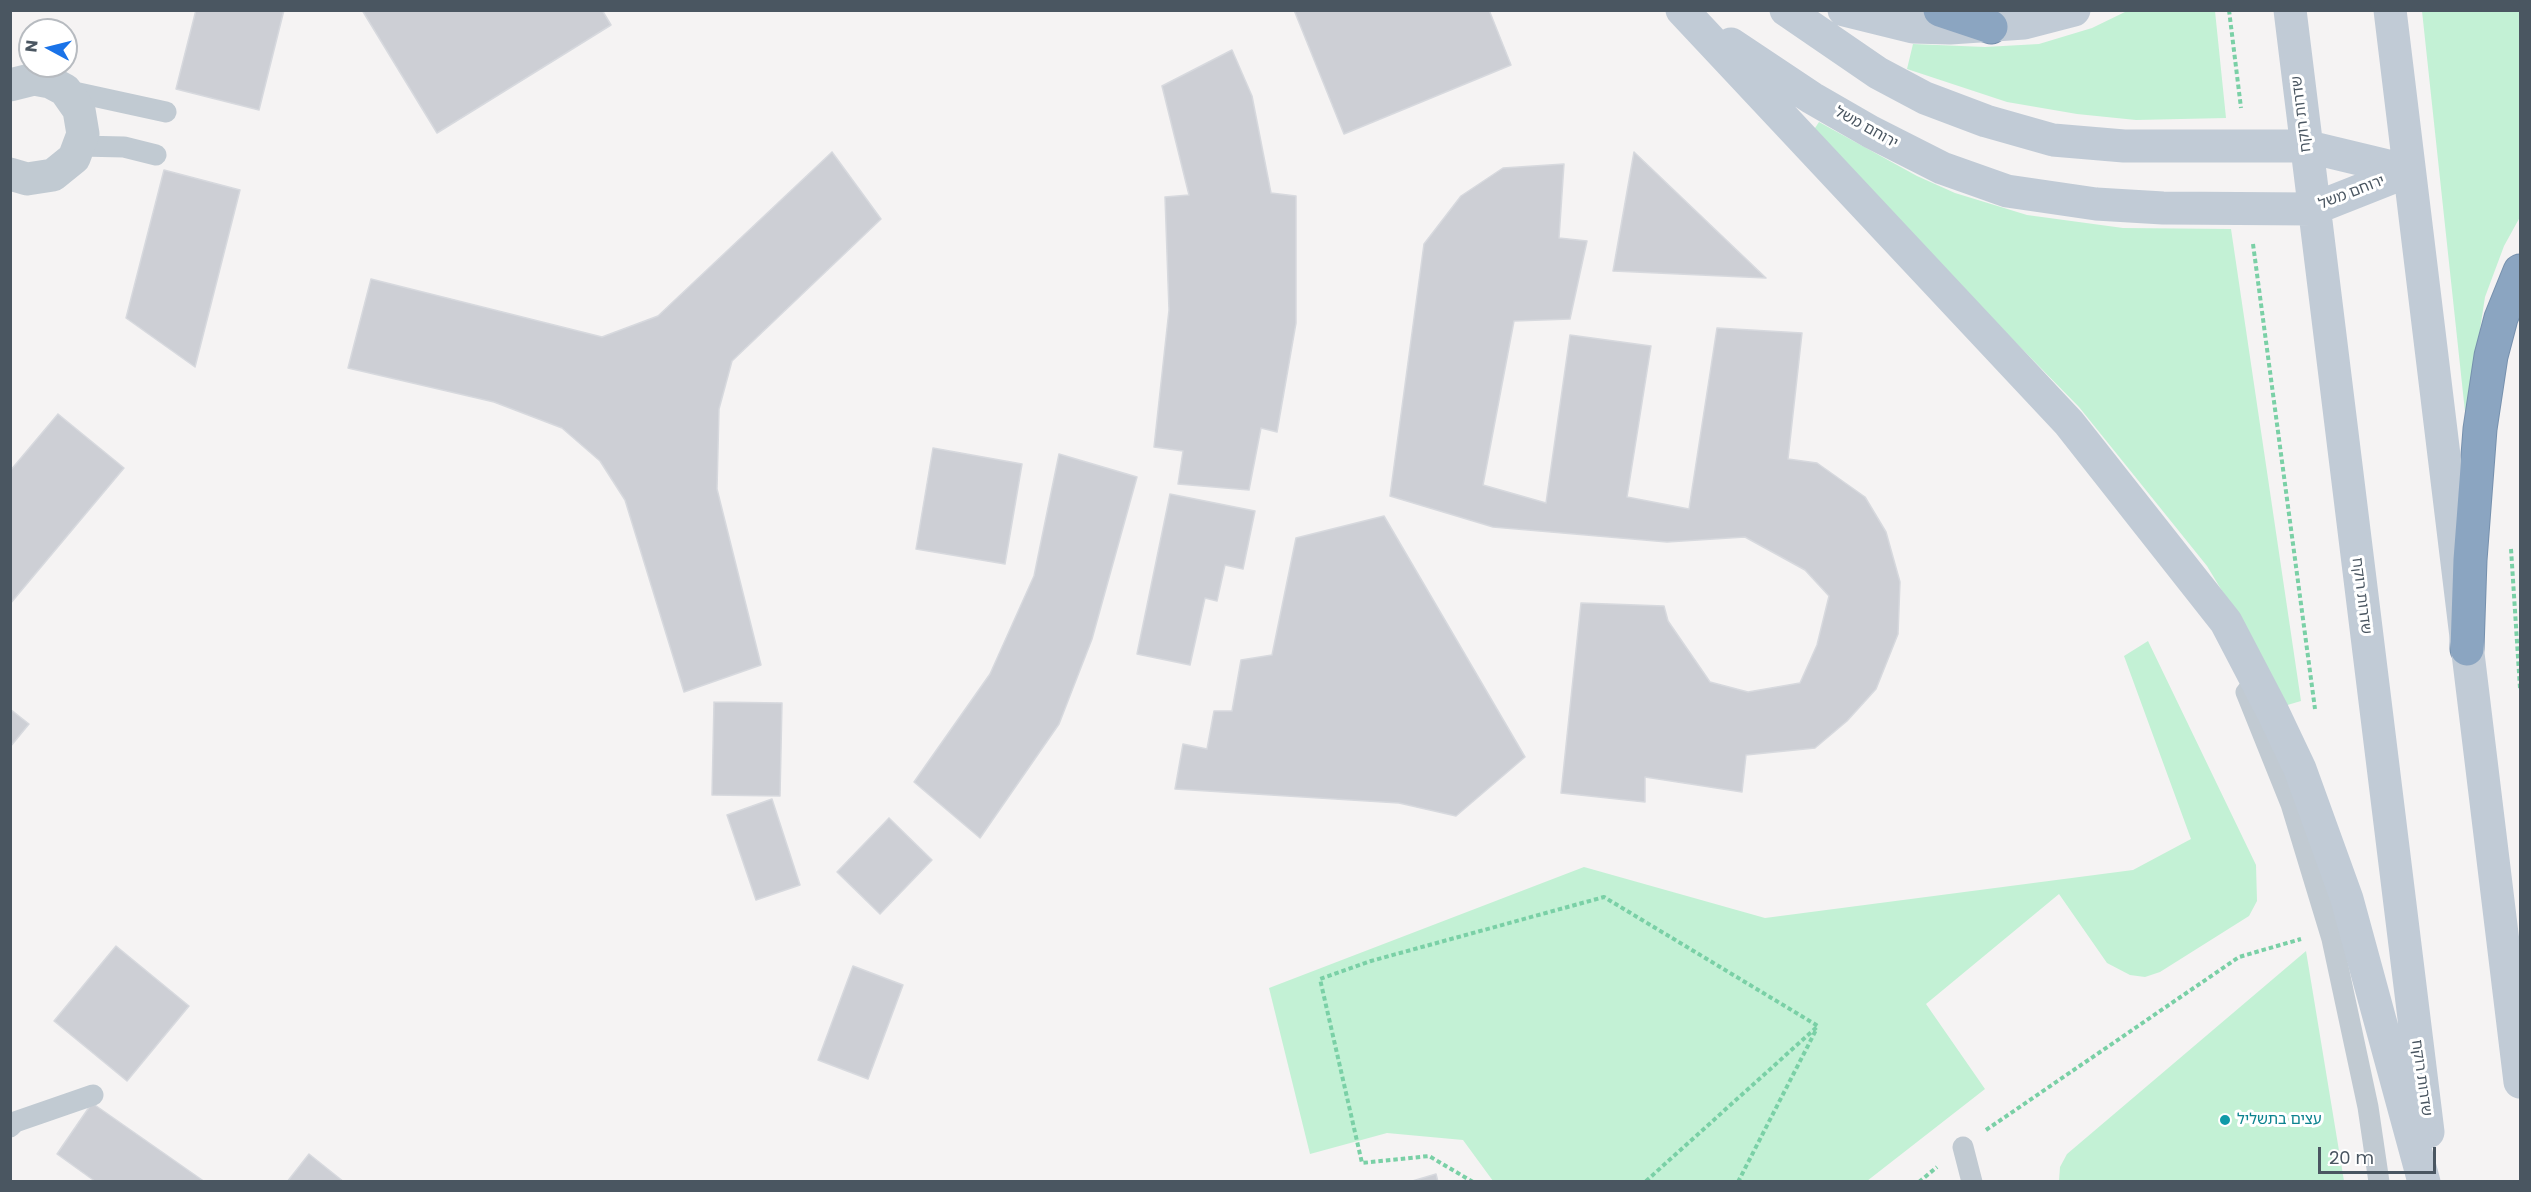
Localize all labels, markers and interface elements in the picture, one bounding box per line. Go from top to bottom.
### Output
north arrow [18,18,78,78]
text: N [19,39,44,53]
street label: שדרות רוקח [2288,75,2316,153]
street label: ירוחם משל [1831,103,1901,153]
street label: ירוחם משל [2316,172,2388,214]
street label: שדרות רוקח [2347,557,2375,635]
street label: שדרות רוקח [2407,1039,2435,1117]
place label: עצים בתשליל [2237,1111,2322,1129]
marker: עצים בתשליל [2218,1113,2232,1127]
scale bar [2321,1135,2440,1173]
text: 20 m [2329,1145,2374,1170]

